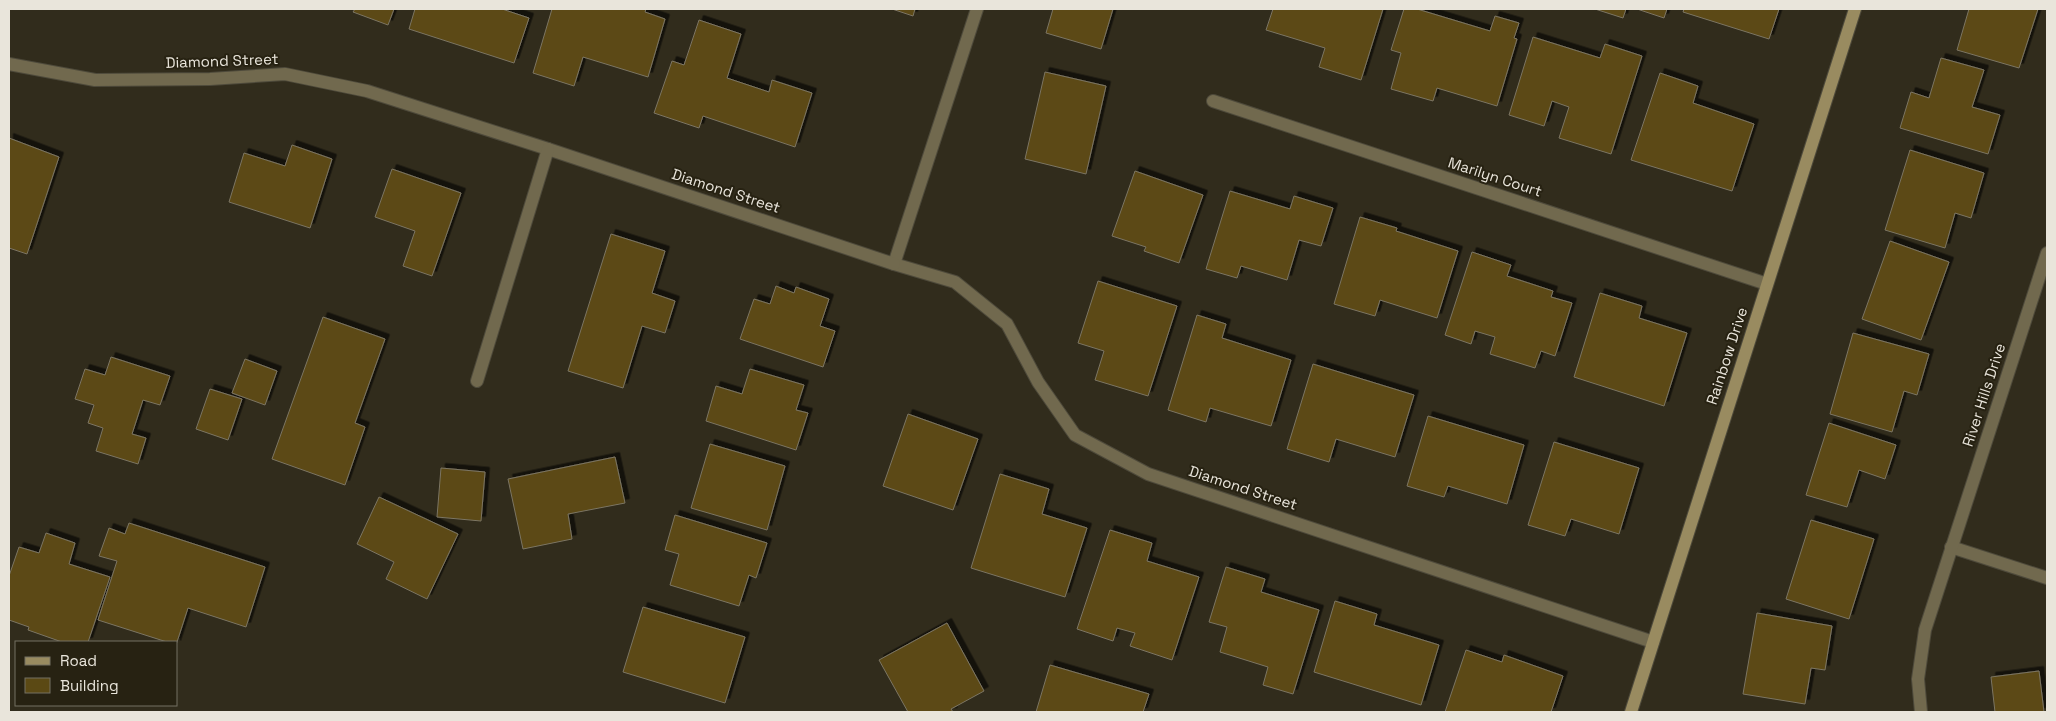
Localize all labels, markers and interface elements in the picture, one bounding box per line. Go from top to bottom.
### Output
street label: Diamond Street [165,49,279,72]
street label: Marilyn Court [1446,152,1545,201]
street label: Diamond Street [669,164,783,217]
street label: Rainbow Drive [1702,305,1751,407]
street label: River Hills Drive [1958,341,2009,449]
street label: Diamond Street [1186,461,1300,514]
legend [15,641,178,706]
text: Road [60,651,97,670]
text: Building [60,676,119,695]

